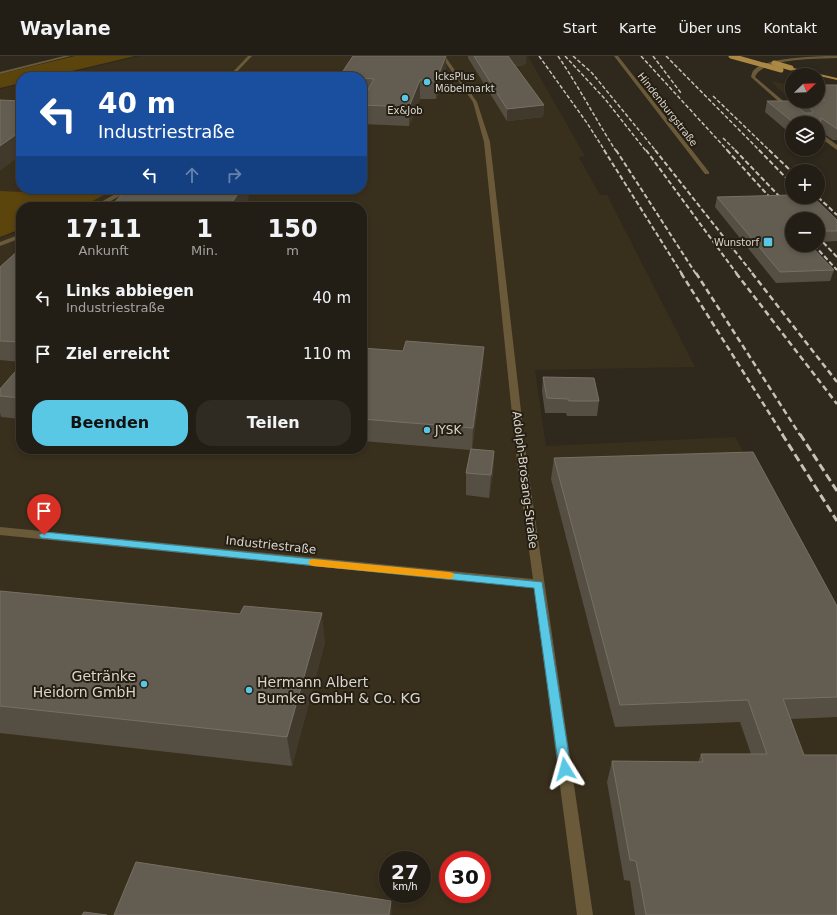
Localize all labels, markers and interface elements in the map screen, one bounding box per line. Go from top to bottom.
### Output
text: Waylane [20,17,111,39]
text: Start [563,20,597,36]
text: Karte [619,20,656,36]
text: Über uns [678,20,741,36]
text: Kontakt [763,20,817,36]
north arrow [785,68,825,108]
map controls [785,68,825,252]
street label: Hindenburgstraße [635,70,700,148]
place label: IcksPlus Möbelmarkt [435,71,495,94]
marker: IcksPlus Möbelmarkt [422,77,432,87]
text: 40 m [98,87,176,120]
icon: left [32,88,84,140]
marker: Ex&Job [400,93,410,103]
place label: Ex&Job [387,105,423,116]
button: layers [785,116,825,156]
text: Industriestraße [98,121,235,142]
icon: left [139,164,161,186]
icon: ahead [181,164,203,186]
icon: right [223,164,245,186]
button: + [785,164,825,204]
button: − [785,212,825,252]
text: 17:11 [65,215,142,243]
text: 1 [196,215,213,243]
text: 150 [268,215,318,243]
marker: Wunstorf [762,236,774,248]
place label: Wunstorf [714,237,759,248]
text: Ankunft [78,243,129,258]
text: Min. [191,243,218,258]
text: m [286,243,299,258]
text: Links abbiegen [66,282,194,300]
icon: left [32,287,54,309]
text: 40 m [313,289,351,307]
text: Industriestraße [66,300,165,315]
icon: arrive [32,343,54,365]
text: Ziel erreicht [66,345,170,363]
text: 110 m [303,345,351,363]
button: Beenden [32,400,188,446]
button: Teilen [196,400,351,446]
street label: Adolph-Brosang-Straße [510,410,540,550]
place label: JYSK [434,423,462,437]
marker: JYSK [422,425,432,435]
pin [27,494,61,535]
icon: arrive [33,500,55,522]
street label: Industriestraße [225,533,317,557]
place label: Getränke Heidorn GmbH [33,668,136,700]
place label: Hermann Albert Bumke GmbH & Co. KG [257,674,421,706]
marker: Getränke Heidorn GmbH [139,679,149,689]
marker: Hermann Albert Bumke GmbH & Co. KG [244,685,254,695]
position arrow [544,748,586,790]
speed limit sign: 30 [439,851,491,903]
text: 27 [391,860,419,884]
text: km/h [392,881,418,892]

